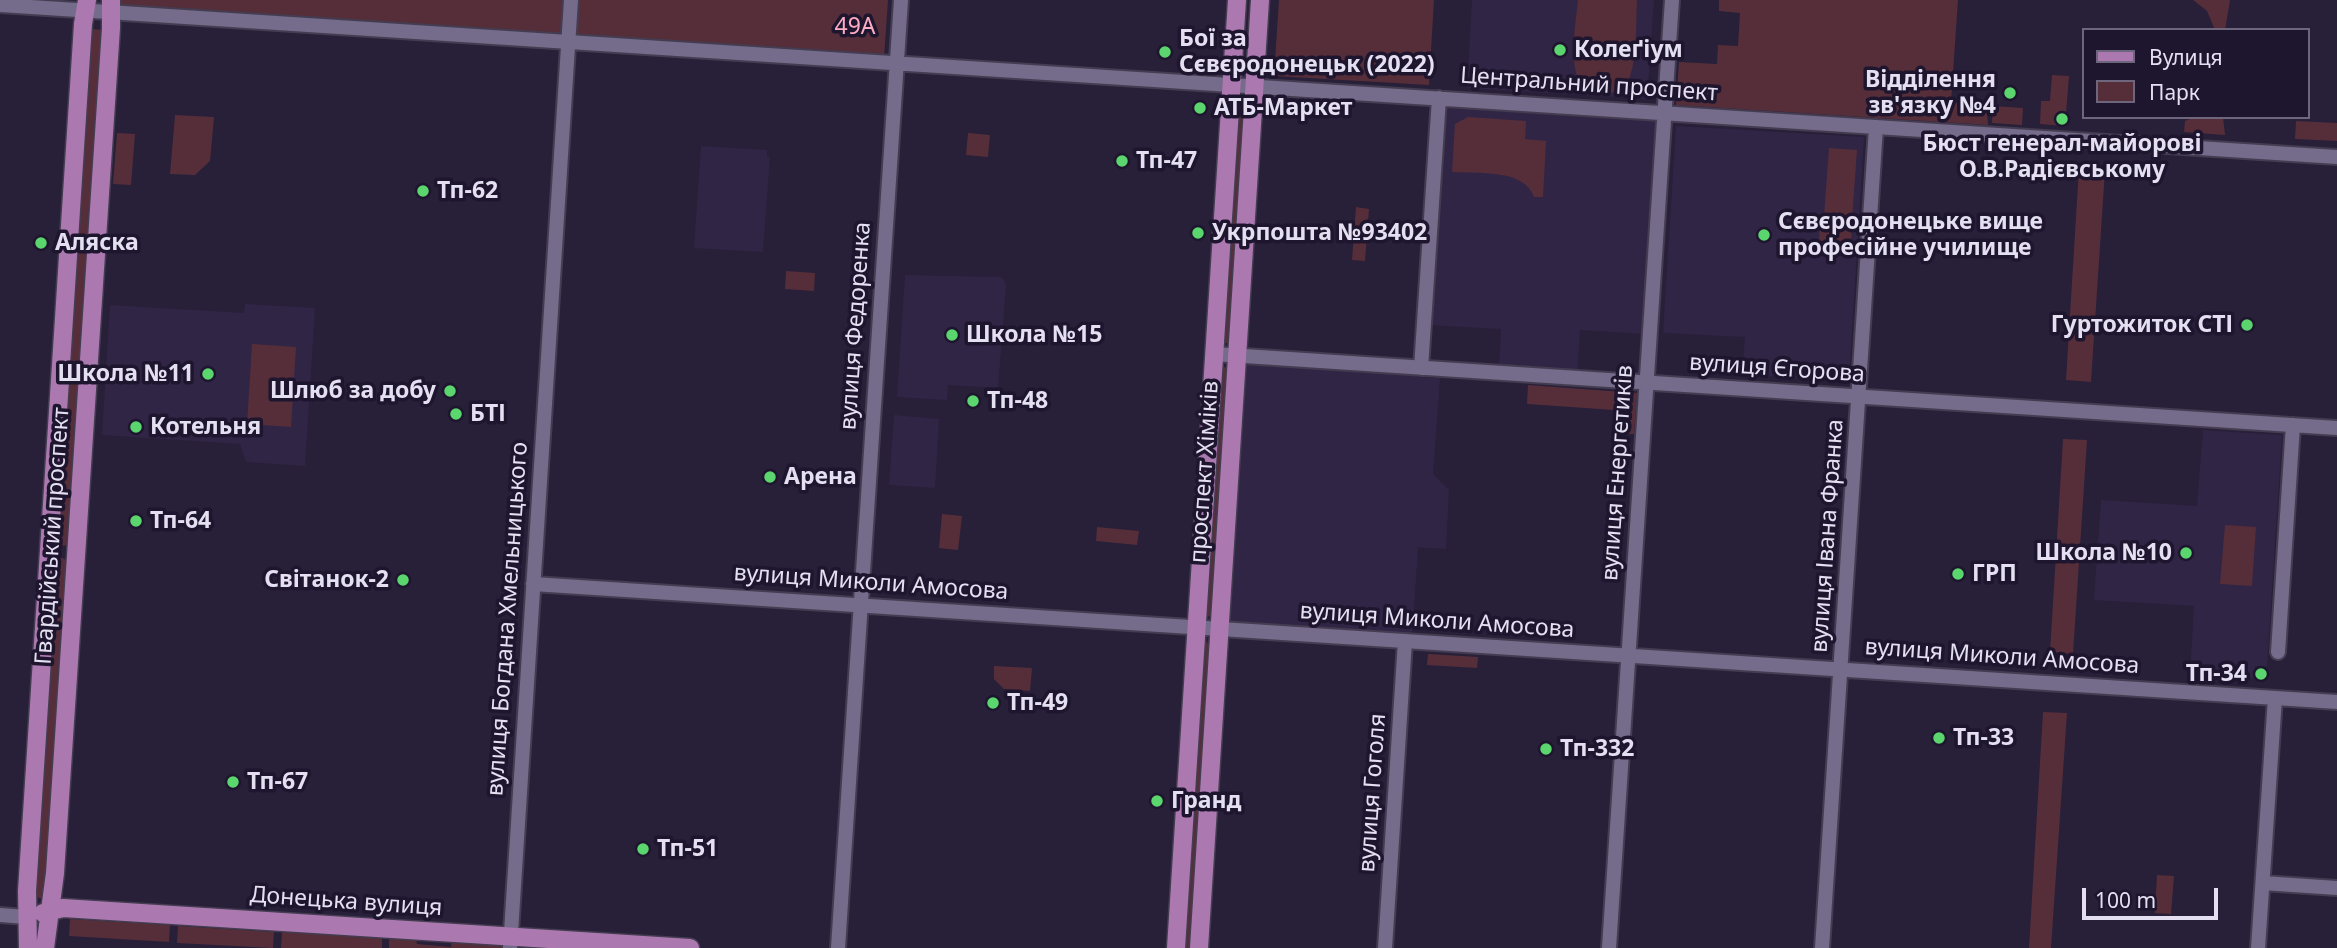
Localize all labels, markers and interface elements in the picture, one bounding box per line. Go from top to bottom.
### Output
park label: 49А [835,13,875,41]
place label: Бої за Сєвєродонецьк (2022) [1179,25,1435,79]
legend [2082,28,2309,119]
place label: Колеґіум [1574,36,1683,64]
marker: Колеґіум [1552,42,1568,58]
text: Вулиця [2149,43,2223,71]
marker: Бої за Сєвєродонецьк (2022) [1157,44,1173,60]
street label: Центральний проспект [1459,62,1719,108]
place label: Відділення зв'язку №4 [1865,66,1996,120]
text: Парк [2149,78,2200,106]
marker: Відділення зв'язку №4 [2002,85,2018,101]
place label: АТБ-Маркет [1214,94,1352,122]
marker: АТБ-Маркет [1192,100,1208,116]
marker: Бюст генерал-майорові О.В.Радієвському [2054,111,2070,127]
place label: Бюст генерал-майорові О.В.Радієвському [1922,130,2202,184]
place label: Тп-47 [1136,147,1197,175]
marker: Тп-47 [1114,153,1130,169]
place label: Тп-62 [437,177,498,205]
marker: Тп-62 [415,183,431,199]
place label: Сєвєродонецьке вище професійне училище [1778,208,2043,262]
place label: Укрпошта №93402 [1212,219,1427,247]
street label: вулиця Федоренка [835,221,877,431]
marker: Укрпошта №93402 [1190,225,1206,241]
marker: Сєвєродонецьке вище професійне училище [1756,227,1772,243]
place label: Аляска [55,229,139,257]
marker: Аляска [33,235,49,251]
place label: Гуртожиток СТІ [2051,311,2233,339]
marker: Гуртожиток СТІ [2239,317,2255,333]
place label: Школа №15 [966,321,1103,349]
marker: Школа №15 [944,327,960,343]
street label: вулиця Єгорова [1688,349,1866,389]
place label: Школа №11 [57,360,194,388]
street label: вулиця Енергетиків [1597,364,1639,582]
marker: Школа №11 [200,366,216,382]
place label: Шлюб за добу [270,377,436,405]
street label: проспект Хіміків [1185,380,1225,564]
marker: Шлюб за добу [442,383,458,399]
place label: Тп-48 [987,387,1048,415]
marker: Тп-48 [965,393,981,409]
place label: БТІ [470,400,506,428]
street label: Гвардійський проспект [30,406,76,666]
marker: БТІ [448,406,464,422]
place label: Котельня [150,413,261,441]
street label: вулиця Івана Франка [1806,418,1850,654]
marker: Котельня [128,419,144,435]
street label: вулиця Богдана Хмельницького [482,441,534,797]
place label: Арена [784,463,857,491]
marker: Арена [762,469,778,485]
place label: Тп-64 [150,507,211,535]
marker: Тп-64 [128,513,144,529]
place label: Школа №10 [2035,539,2172,567]
marker: Школа №10 [2178,545,2194,561]
street label: вулиця Миколи Амосова [733,560,1009,606]
place label: ГРП [1972,560,2017,588]
place label: Світанок-2 [264,566,389,594]
marker: ГРП [1950,566,1966,582]
marker: Світанок-2 [395,572,411,588]
street label: вулиця Миколи Амосова [1299,598,1575,644]
street label: вулиця Миколи Амосова [1864,634,2140,680]
place label: Тп-34 [2186,660,2247,688]
marker: Тп-34 [2253,666,2269,682]
place label: Тп-49 [1007,689,1068,717]
marker: Тп-49 [985,695,1001,711]
street label: вулиця Гоголя [1354,713,1392,873]
place label: Тп-33 [1953,724,2014,752]
marker: Тп-33 [1931,730,1947,746]
place label: Тп-332 [1560,735,1634,763]
marker: Тп-332 [1538,741,1554,757]
place label: Тп-67 [247,768,308,796]
marker: Тп-67 [225,774,241,790]
place label: Гранд [1171,787,1241,815]
marker: Гранд [1149,793,1165,809]
place label: Тп-51 [657,835,718,863]
marker: Тп-51 [635,841,651,857]
scale bar [2085,874,2222,918]
street label: Донецька вулиця [249,882,443,922]
text: 100 m [2095,886,2156,914]

